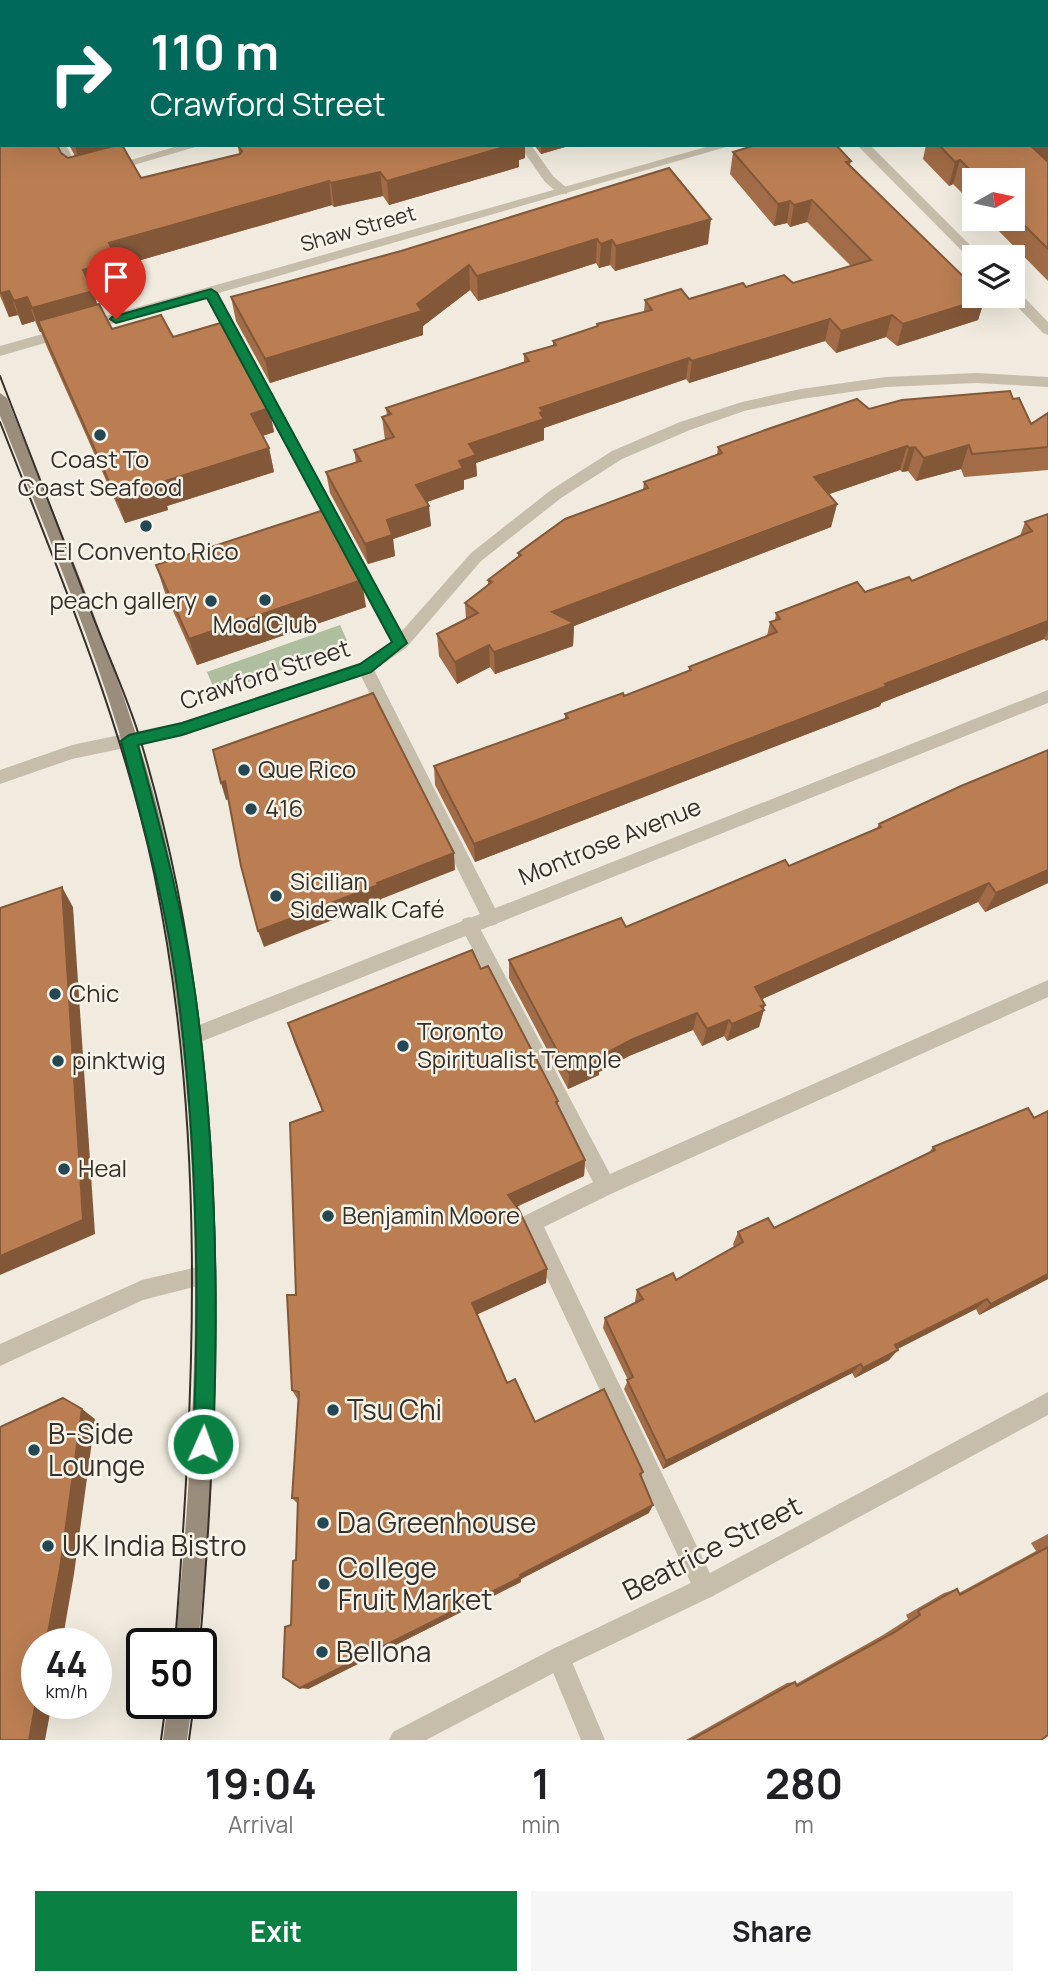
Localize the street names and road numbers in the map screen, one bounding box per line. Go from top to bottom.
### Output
street label: Shaw Street [297,198,419,258]
street label: Crawford Street [175,631,354,717]
street label: Montrose Avenue [513,789,706,892]
street label: Beatrice Street [616,1486,807,1609]

